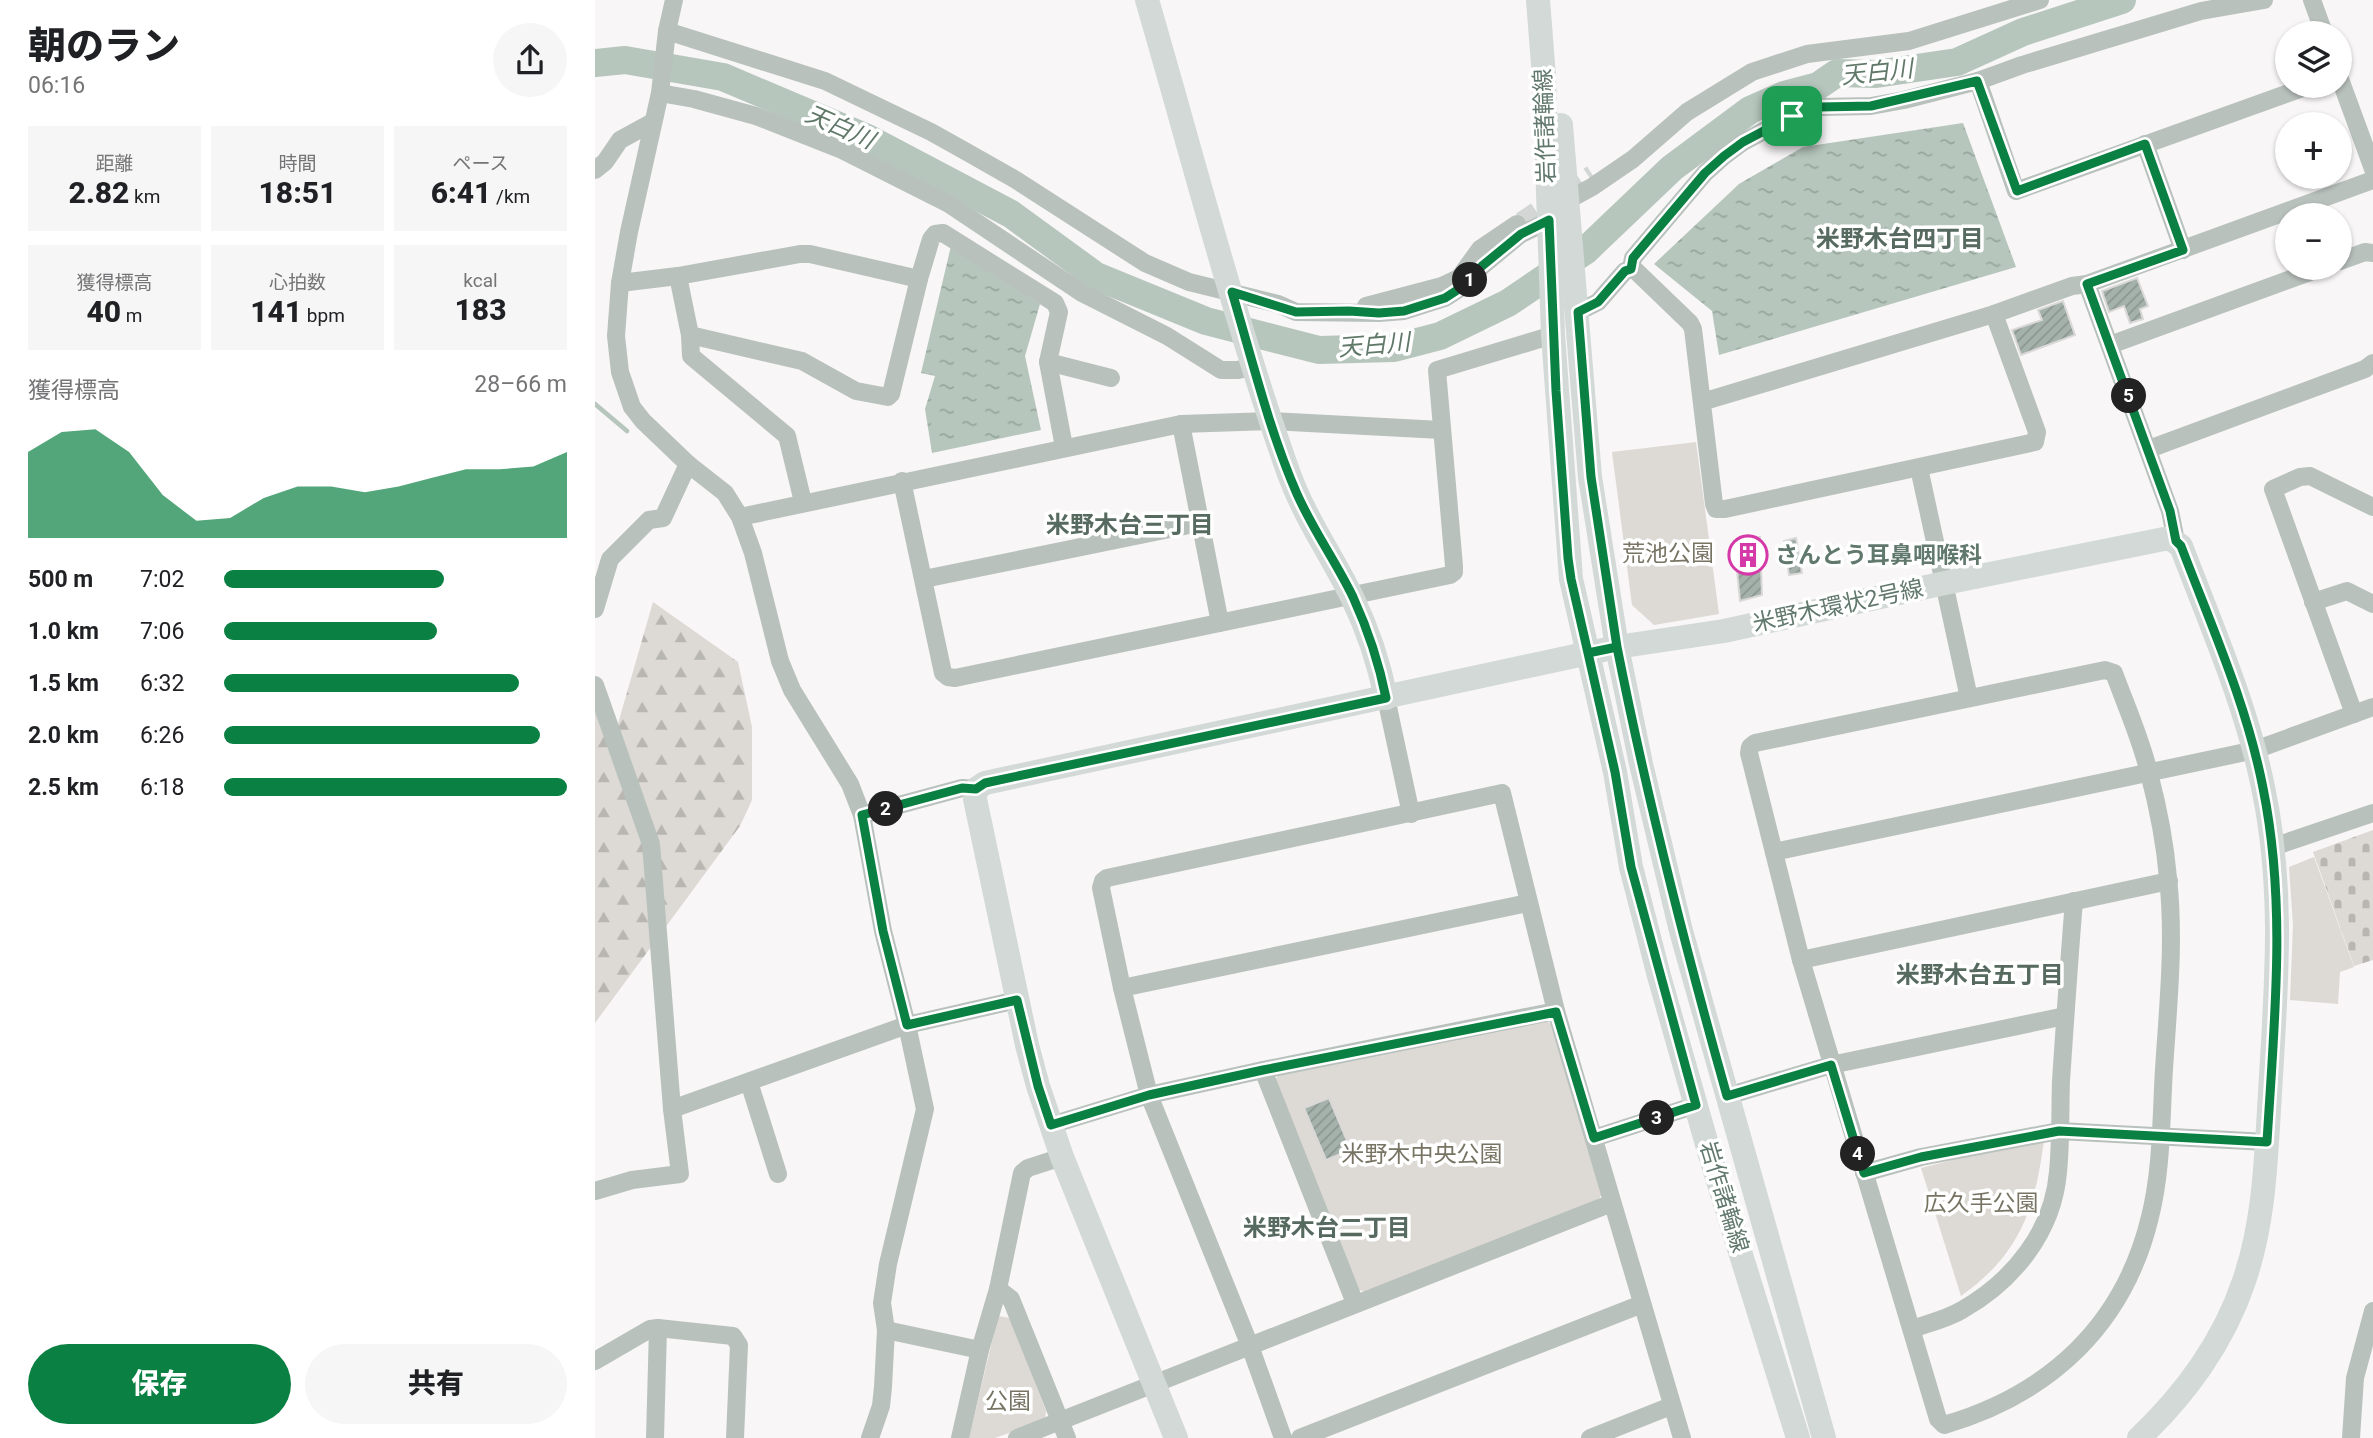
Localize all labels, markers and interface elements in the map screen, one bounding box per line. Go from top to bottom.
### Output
map controls [2275,21,2352,280]
button: layers [2275,21,2352,98]
button: share [493,23,567,97]
text: 朝のラン [28,24,180,68]
water label: 天白川 [1840,54,1917,90]
street label: 岩作諸輪線 [1530,68,1560,184]
text: 06:16 [28,72,85,99]
pin [1762,86,1822,146]
icon: arrive [1773,97,1811,135]
water label: 天白川 [801,100,881,156]
button: + [2275,112,2352,189]
text: 距離 [95,152,134,175]
text: 時間 [278,152,317,175]
text: ペース [452,152,509,175]
text: 2.82 [69,175,129,210]
text: 18:51 [259,175,336,210]
text: 6:41 [431,175,491,210]
text: km [129,185,160,208]
text: /km [491,185,530,208]
button: − [2275,203,2352,280]
district label: 米野木台四丁目 [1816,225,1984,253]
pin: 1 [1453,262,1487,298]
text: 1 [1464,268,1475,291]
text: kcal [463,269,498,292]
text: 獲得標高 [76,271,153,294]
text: 心拍数 [269,271,326,294]
text: 183 [455,292,506,327]
text: 40 [87,294,121,329]
text: 141 [250,294,302,329]
text: m [121,304,142,327]
text: bpm [302,304,345,327]
water label: 天白川 [1337,328,1414,362]
text: 28–66 m [474,371,567,398]
text: 獲得標高 [28,377,120,404]
pin: 5 [2111,378,2147,414]
text: 5 [2123,384,2134,407]
district label: 米野木台三丁目 [1046,511,1214,539]
building icon: さんとう耳鼻咽喉科 [1727,534,1769,576]
park label: 荒池公園 [1622,540,1714,567]
place label: さんとう耳鼻咽喉科 [1775,542,1982,569]
text: 500 m [28,566,93,593]
text: 7:02 [140,566,184,593]
street label: 米野木環状2号線 [1750,575,1926,637]
text: 1.0 km [28,618,99,645]
text: 7:06 [140,618,184,645]
text: 1.5 km [28,670,99,697]
text: 6:32 [140,670,184,697]
text: 2.0 km [28,722,99,749]
text: 6:26 [140,722,184,749]
text: 2.5 km [28,774,99,801]
text: 6:18 [140,774,184,801]
pin: 2 [869,792,903,826]
text: 2 [880,797,891,820]
district label: 米野木台五丁目 [1896,961,2064,989]
pin: 3 [1639,1100,1675,1136]
text: 3 [1651,1106,1662,1129]
pin: 4 [1841,1136,1875,1172]
street label: 岩作諸輪線 [1694,1138,1754,1256]
park label: 米野木中央公園 [1342,1141,1503,1168]
text: 4 [1852,1142,1863,1165]
park label: 広久手公園 [1924,1190,2039,1217]
district label: 米野木台二丁目 [1243,1214,1411,1242]
button: 保存 [28,1344,291,1424]
button: 共有 [305,1344,567,1424]
park label: 公園 [985,1388,1031,1415]

